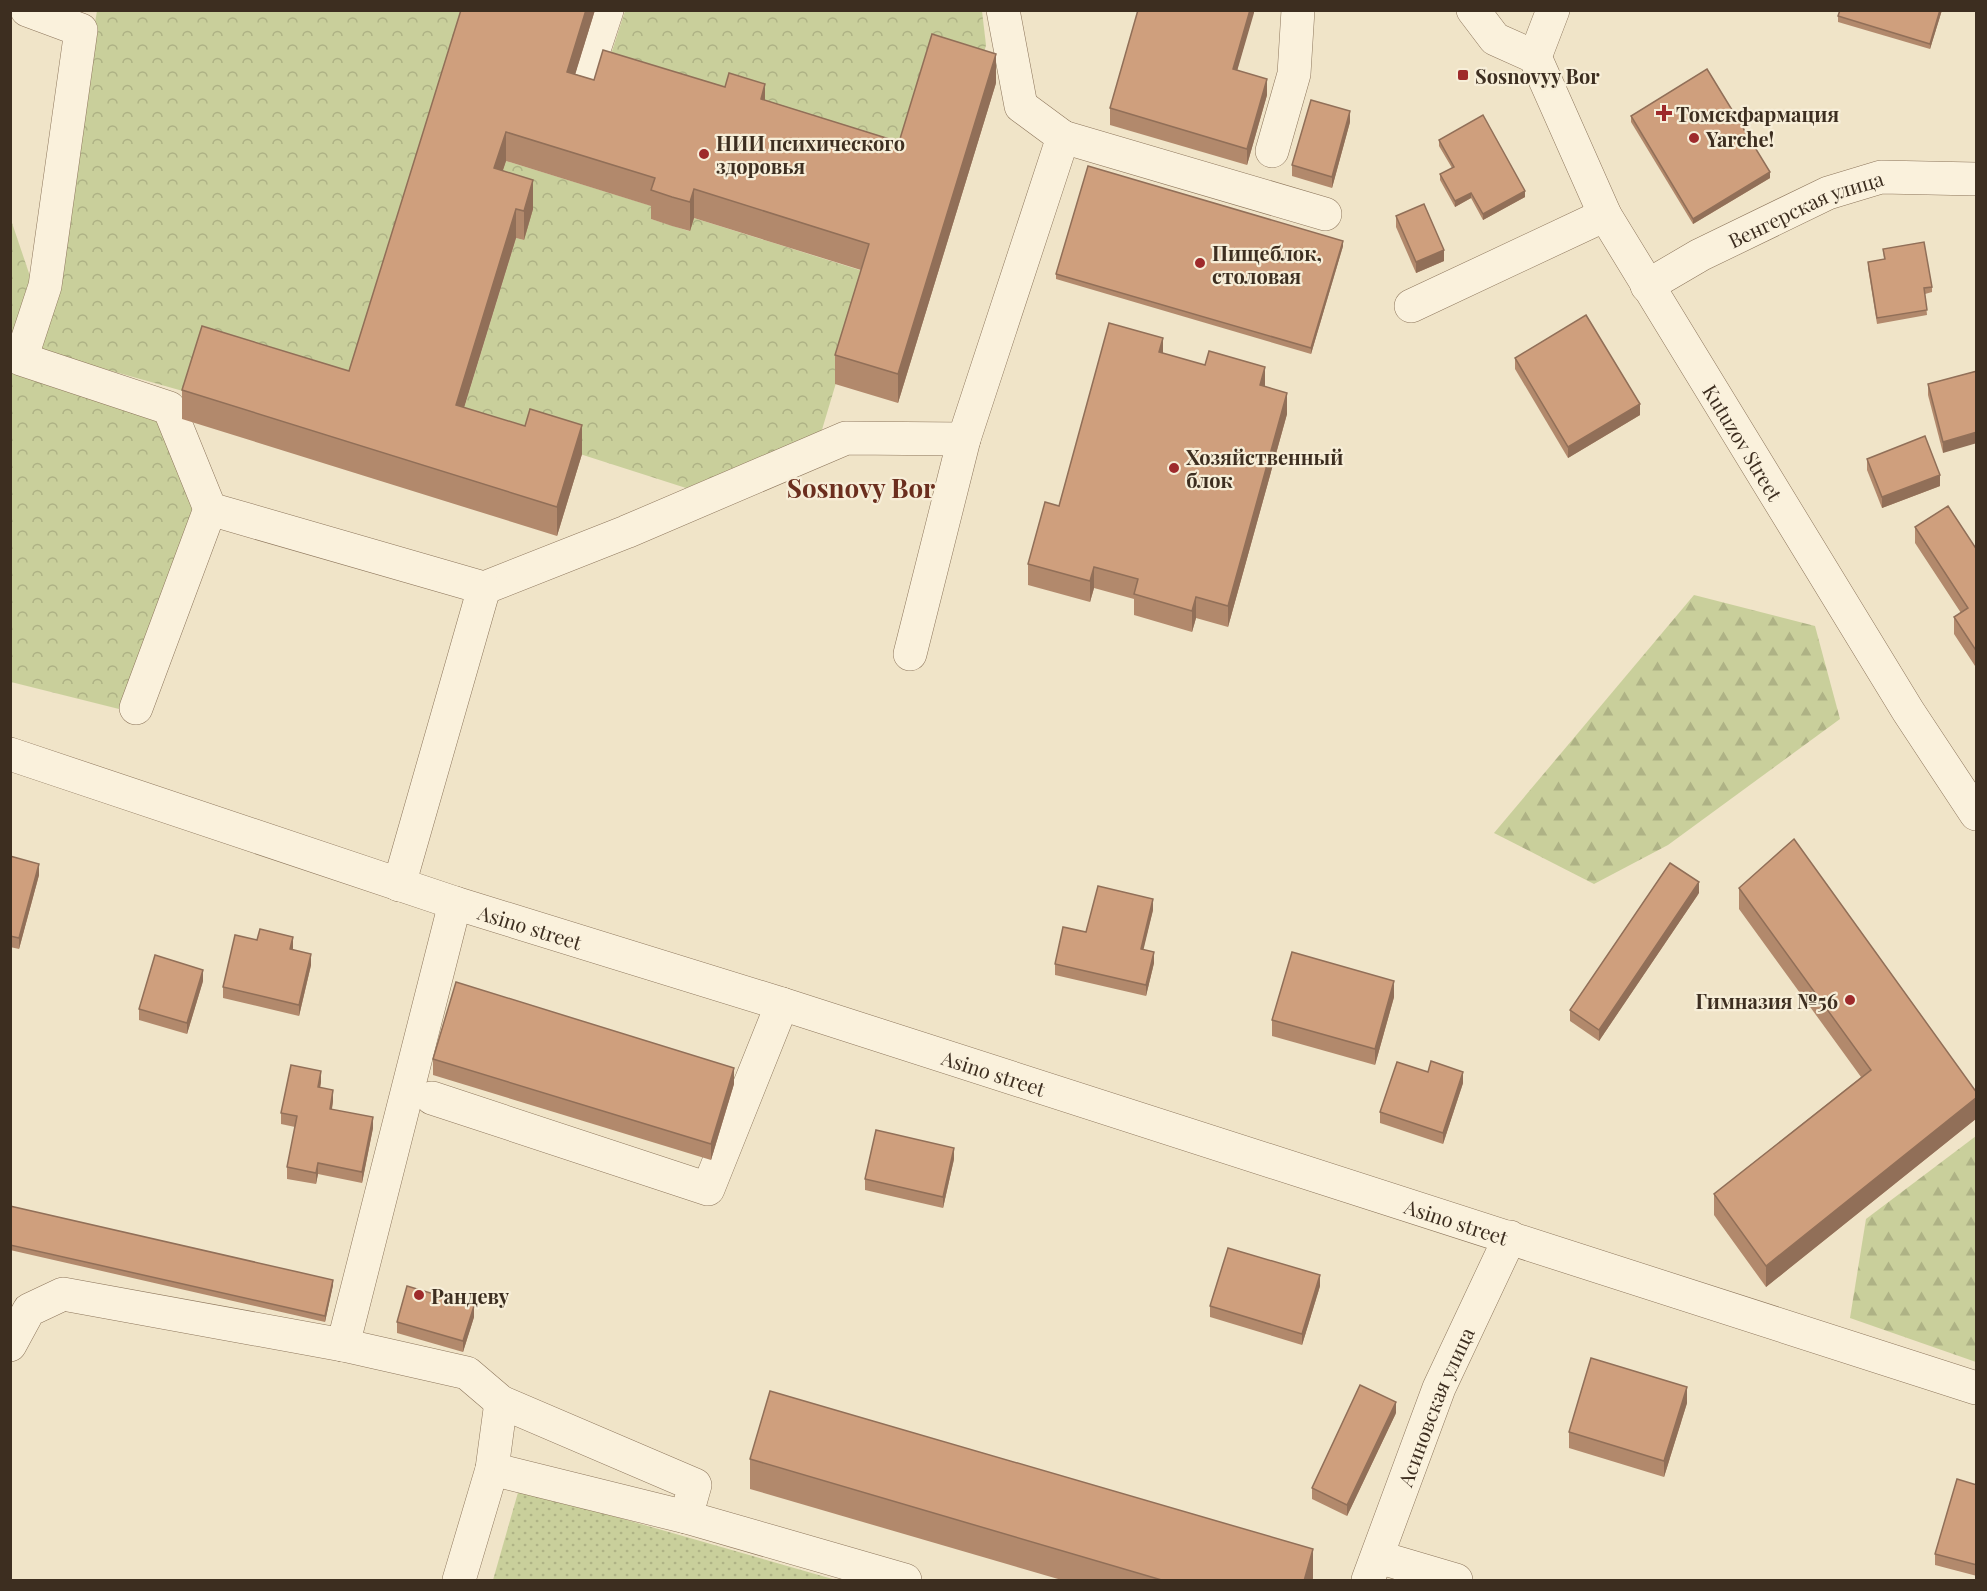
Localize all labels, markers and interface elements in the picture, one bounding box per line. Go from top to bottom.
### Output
place label: Sosnovyy Bor [1475,62,1600,89]
marker: Sosnovyy Bor [1456,68,1470,82]
place label: Томскфармация [1676,100,1839,127]
marker: Томскфармация [1657,106,1671,120]
place label: Yarche! [1705,125,1774,152]
place label: НИИ психического здоровья [716,129,905,179]
marker: Yarche! [1687,131,1701,145]
marker: НИИ психического здоровья [697,147,711,161]
street label: Венгерская улица [1723,164,1886,253]
place label: Пищеблок, столовая [1212,239,1322,289]
marker: Пищеблок, столовая [1193,256,1207,270]
street label: Kutuzov Street [1698,379,1790,506]
place label: Хозяйственный блок [1186,443,1343,493]
marker: Хозяйственный блок [1167,461,1181,475]
district label: Sosnovy Bor [787,470,935,505]
street label: Asino street [474,897,586,955]
place label: Гимназия №56 [1695,987,1838,1014]
marker: Гимназия №56 [1843,993,1857,1007]
street label: Asino street [938,1043,1050,1102]
street label: Asino street [1400,1191,1512,1250]
place label: Рандеву [431,1282,510,1309]
marker: Рандеву [412,1288,426,1302]
street label: Асиновская улица [1390,1322,1479,1491]

